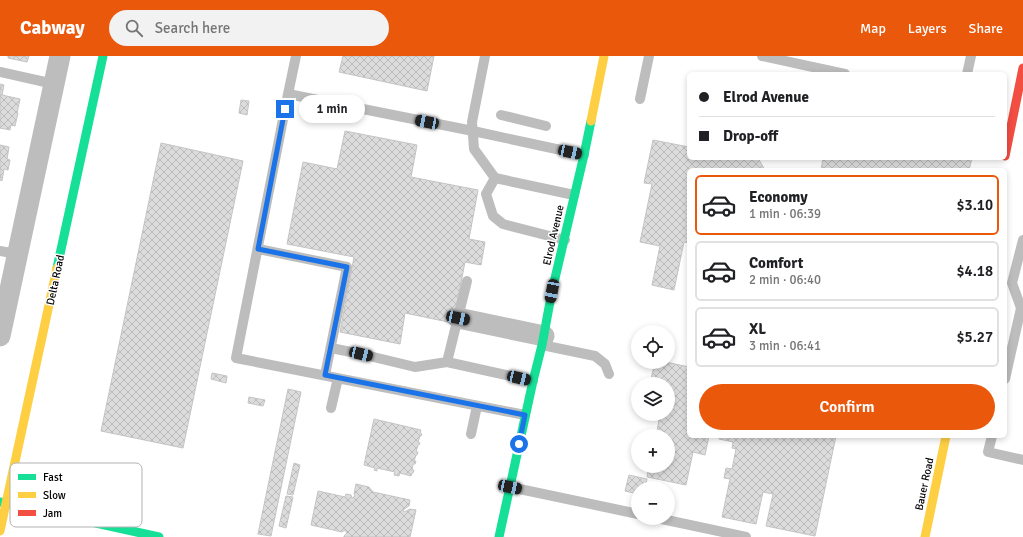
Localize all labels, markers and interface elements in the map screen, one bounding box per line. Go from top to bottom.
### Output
search box [109,10,389,46]
text: Cabway [20,16,85,40]
icon: search [123,17,145,39]
text: Search here [155,19,230,37]
text: Map [860,20,886,37]
text: Layers [908,20,947,37]
text: Share [969,20,1003,37]
text: Elrod Avenue [723,88,809,106]
callout: 1 min [299,95,365,123]
route end [276,100,294,118]
text: 1 min [316,101,348,117]
car [414,114,440,130]
text: Drop-off [723,127,778,145]
car [557,144,583,160]
icon: car [701,187,737,223]
text: Economy [749,188,808,206]
text: $3.10 [956,196,993,214]
street label: Elrod Avenue [540,204,567,267]
text: 1 min · 06:39 [749,206,821,222]
icon: car [701,253,737,289]
street label: Delta Road [44,254,67,306]
text: Comfort [749,254,803,272]
text: $4.18 [956,262,993,280]
text: 2 min · 06:40 [749,272,821,288]
car [544,278,560,304]
car [445,310,471,326]
icon: car [701,319,737,355]
text: XL [749,320,766,338]
map controls [631,325,675,525]
button: locate [631,325,675,369]
text: $5.27 [956,328,993,346]
text: 3 min · 06:41 [749,338,821,354]
car [348,345,374,363]
car [506,369,532,387]
button: layers [631,377,675,421]
button: Confirm [699,384,995,430]
button: + [631,429,675,473]
route start [510,435,528,453]
street label: Bauer Road [913,456,936,512]
legend [10,463,142,527]
text: Fast [43,471,63,484]
car [497,479,523,495]
button: − [631,481,675,525]
text: Slow [43,489,66,502]
text: Jam [43,507,62,520]

